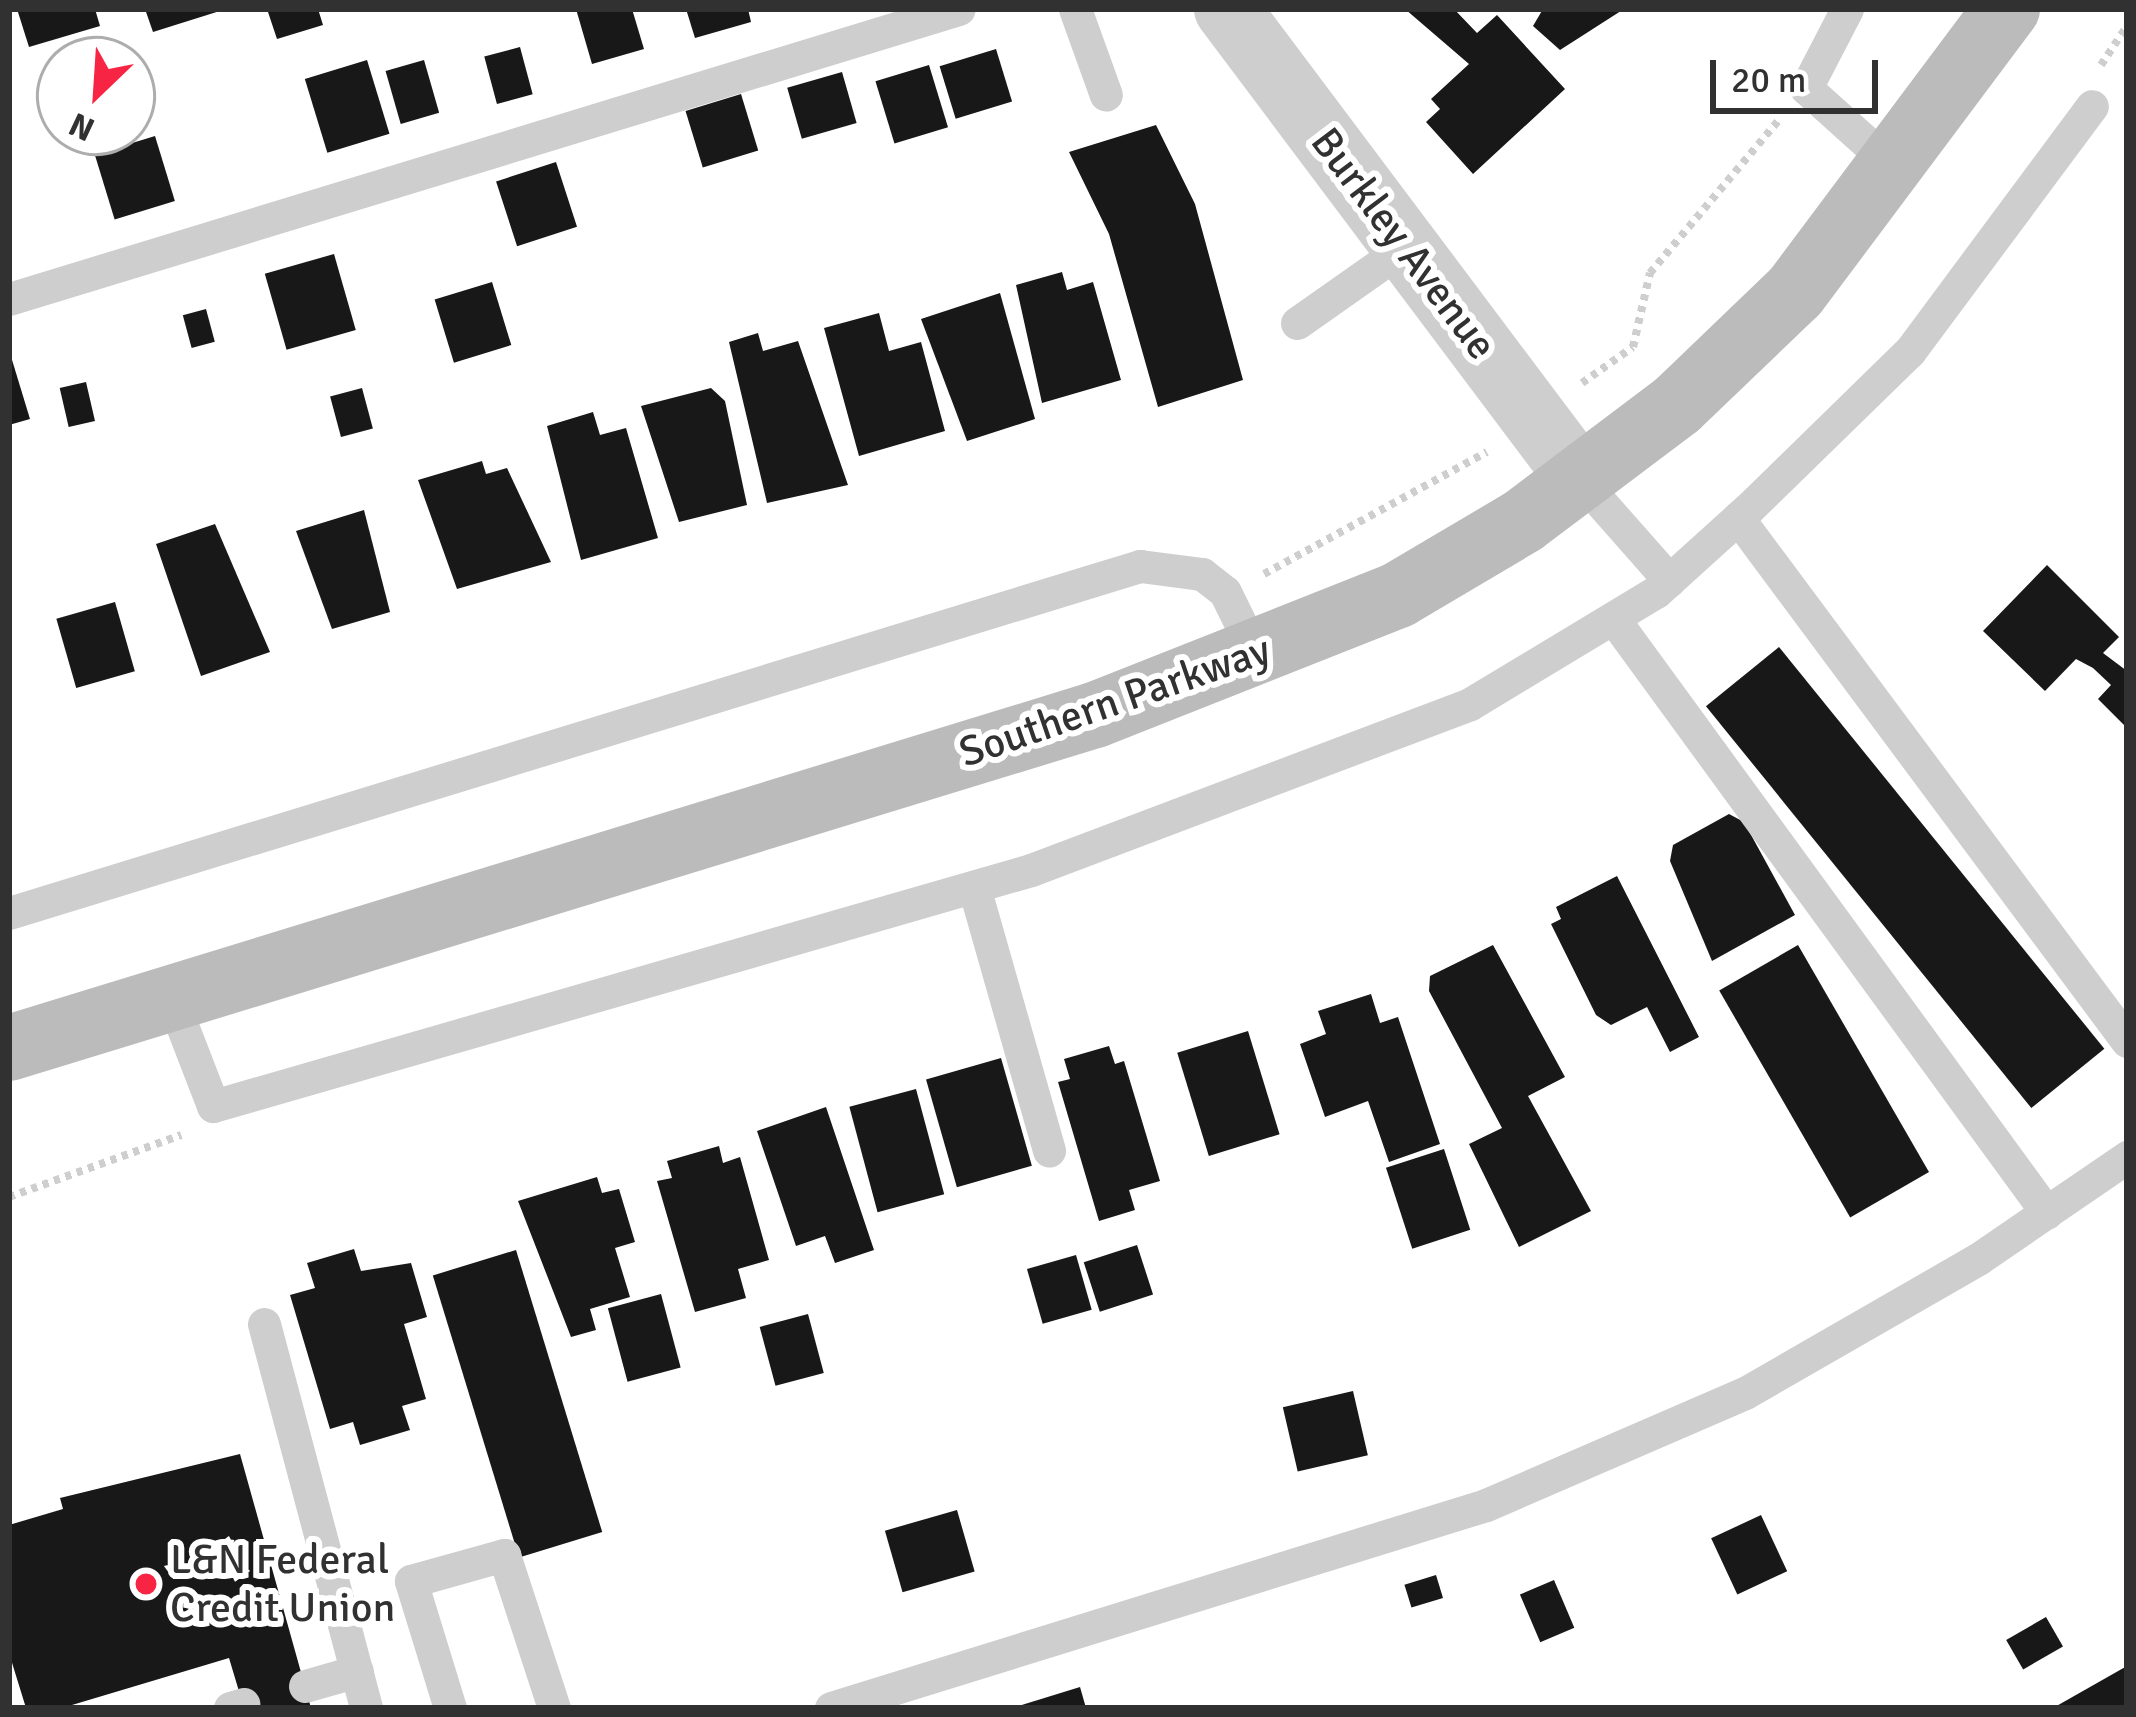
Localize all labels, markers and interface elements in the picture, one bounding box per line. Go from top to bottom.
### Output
north arrow [36,36,156,156]
scale bar [1716,36,1884,110]
text: 20 m [1731,58,1807,103]
text: N [63,103,101,150]
street label: Burkley Avenue [1300,118,1506,370]
street label: Southern Parkway [953,625,1277,779]
place label: L&N Federal Credit Union [170,1535,395,1634]
marker: L&N Federal Credit Union [133,1571,159,1597]

